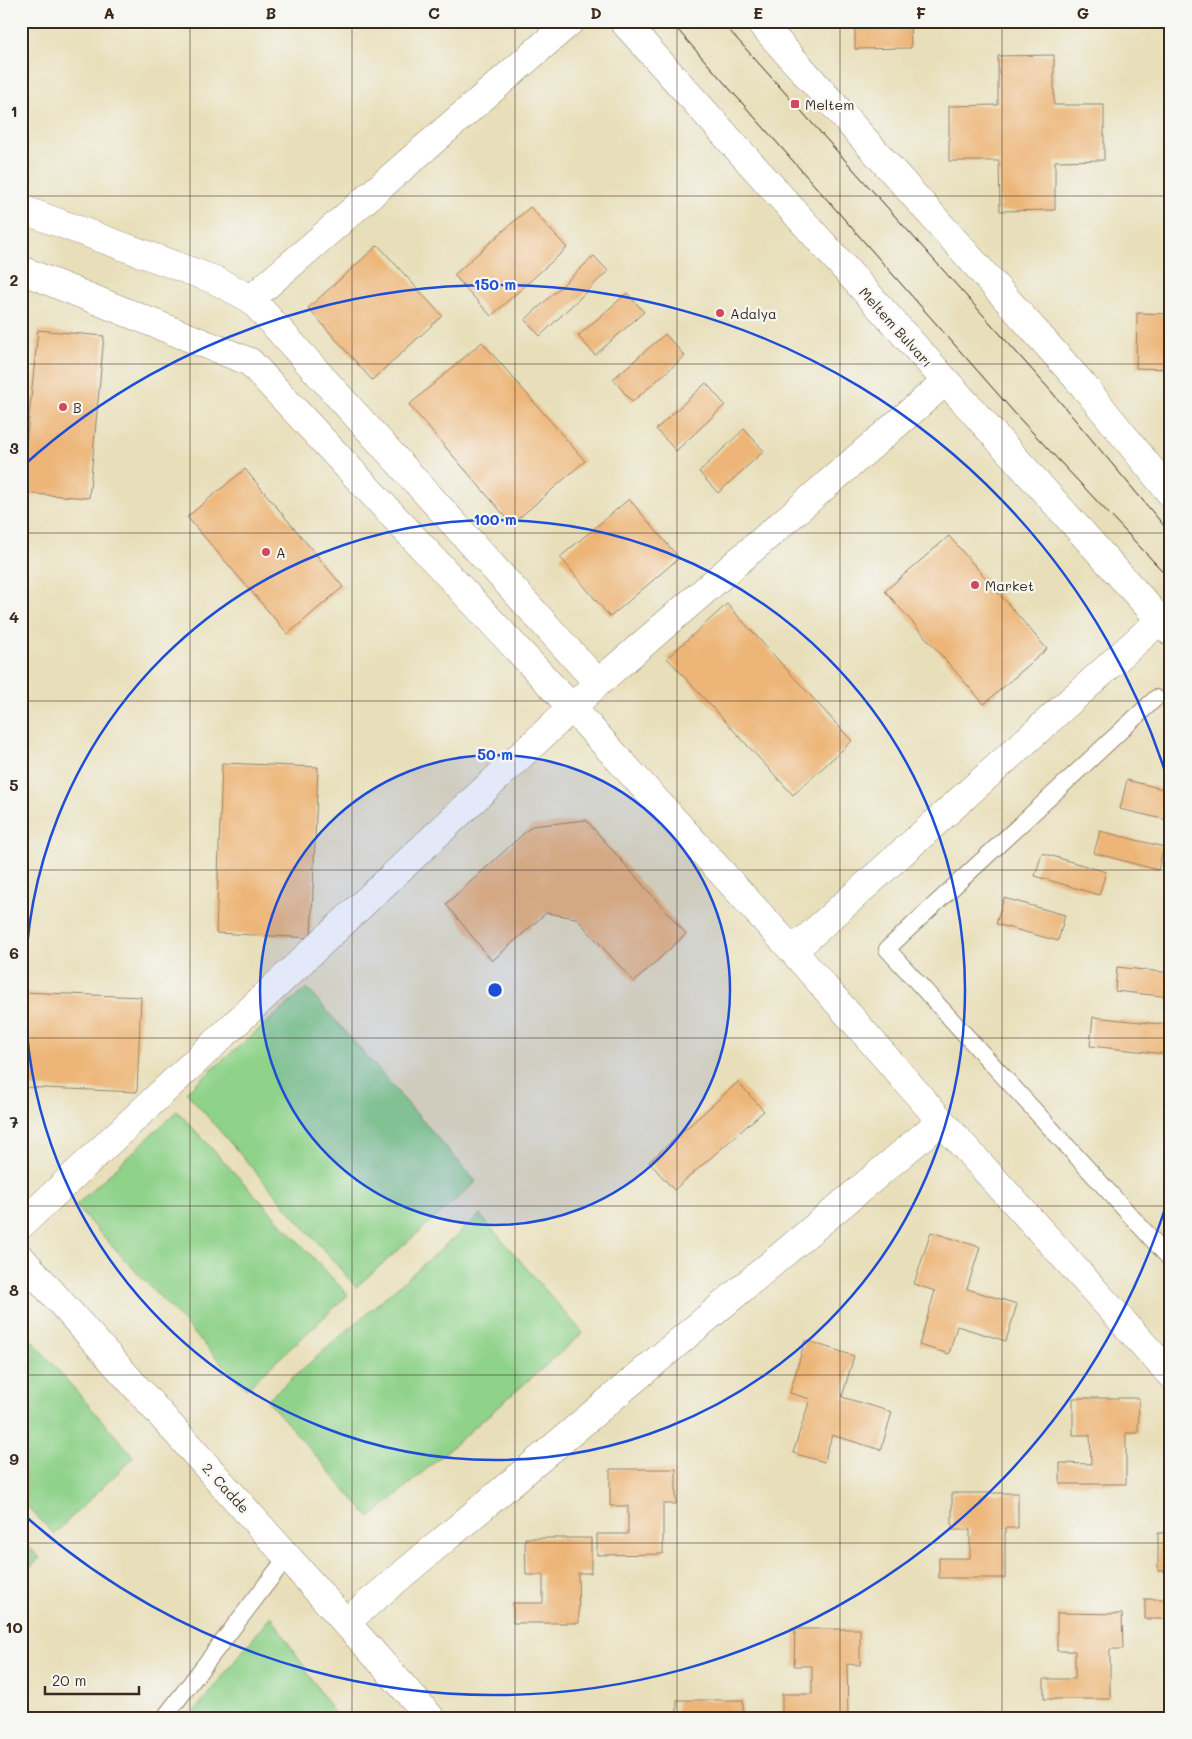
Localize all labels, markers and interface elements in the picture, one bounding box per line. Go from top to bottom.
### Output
text: A [103,2,115,23]
text: B [266,2,276,23]
text: C [428,2,440,23]
text: D [590,2,602,23]
text: E [753,2,763,23]
text: F [916,2,926,23]
text: G [1077,2,1089,23]
place label: Meltem [805,95,854,114]
marker: Meltem [789,98,801,110]
text: 1 [10,100,18,121]
text: 2 [10,269,19,290]
text: 150 m [474,274,516,294]
street label: Meltem Bulvarı [855,283,937,371]
place label: Adalya [730,304,777,323]
marker: Adalya [714,307,726,319]
place label: B [73,398,82,417]
marker: B [57,401,69,413]
text: 3 [9,437,19,458]
text: 100 m [473,509,517,529]
place label: A [276,543,286,562]
marker: A [260,546,272,558]
place label: Market [985,576,1034,595]
marker: Market [969,579,981,591]
text: 4 [9,606,19,627]
text: 50 m [477,744,513,764]
text: 5 [9,774,19,795]
text: 6 [9,942,19,963]
centre of rings [486,981,504,999]
text: 7 [10,1111,19,1132]
text: 8 [9,1279,19,1300]
text: 9 [9,1448,19,1469]
street label: 2. Cadde [198,1459,254,1517]
text: 10 [5,1616,23,1637]
scale bar [45,1664,139,1696]
text: 20 m [52,1670,86,1690]

